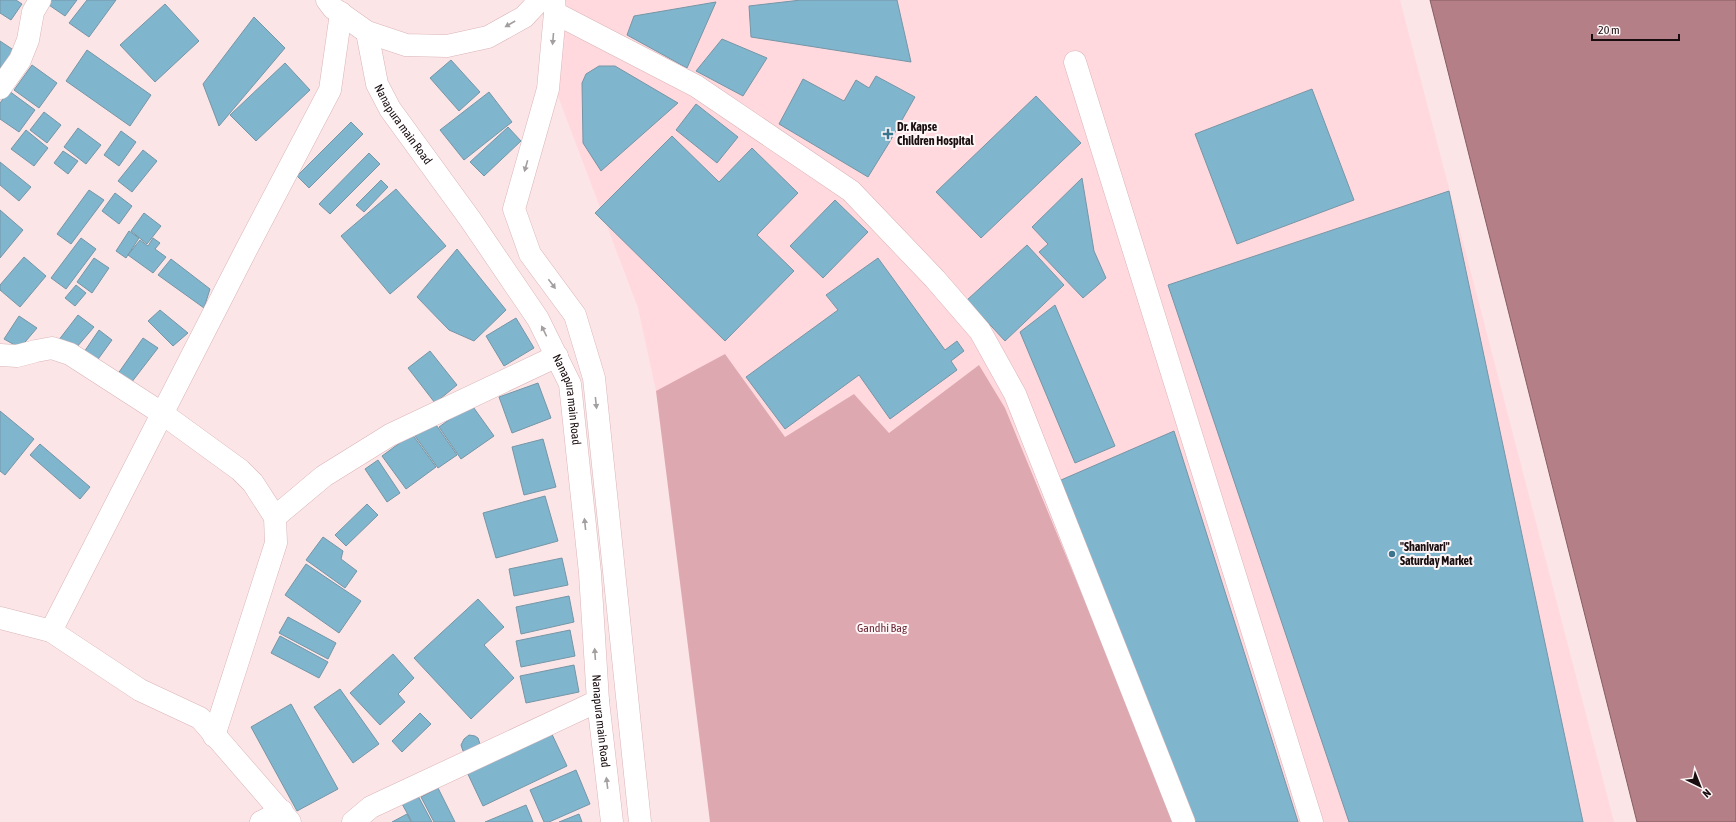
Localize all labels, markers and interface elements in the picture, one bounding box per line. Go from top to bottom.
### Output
scale bar [1592,16,1679,42]
one-way arrow [504,21,516,28]
text: 20 m [1598,23,1620,37]
one-way arrow [550,33,556,45]
street label: Nanapura main Road [371,82,435,167]
place label: Dr. Kapse Children Hospital [897,120,975,148]
marker: Dr. Kapse Children Hospital [882,128,894,140]
one-way arrow [523,159,529,172]
one-way arrow [548,278,556,289]
one-way arrow [541,325,548,337]
street label: Nanapura main Road [549,352,583,446]
one-way arrow [593,397,600,409]
one-way arrow [581,518,588,530]
place label: "Shanivari" Saturday Market [1400,540,1473,568]
marker: "Shanivari" Saturday Market [1387,549,1397,559]
park label: Gandhi Bag [857,621,908,635]
one-way arrow [591,648,598,660]
street label: Nanapura main Road [589,674,613,768]
north arrow [1680,766,1720,806]
one-way arrow [604,777,610,789]
text: N [1700,787,1713,800]

